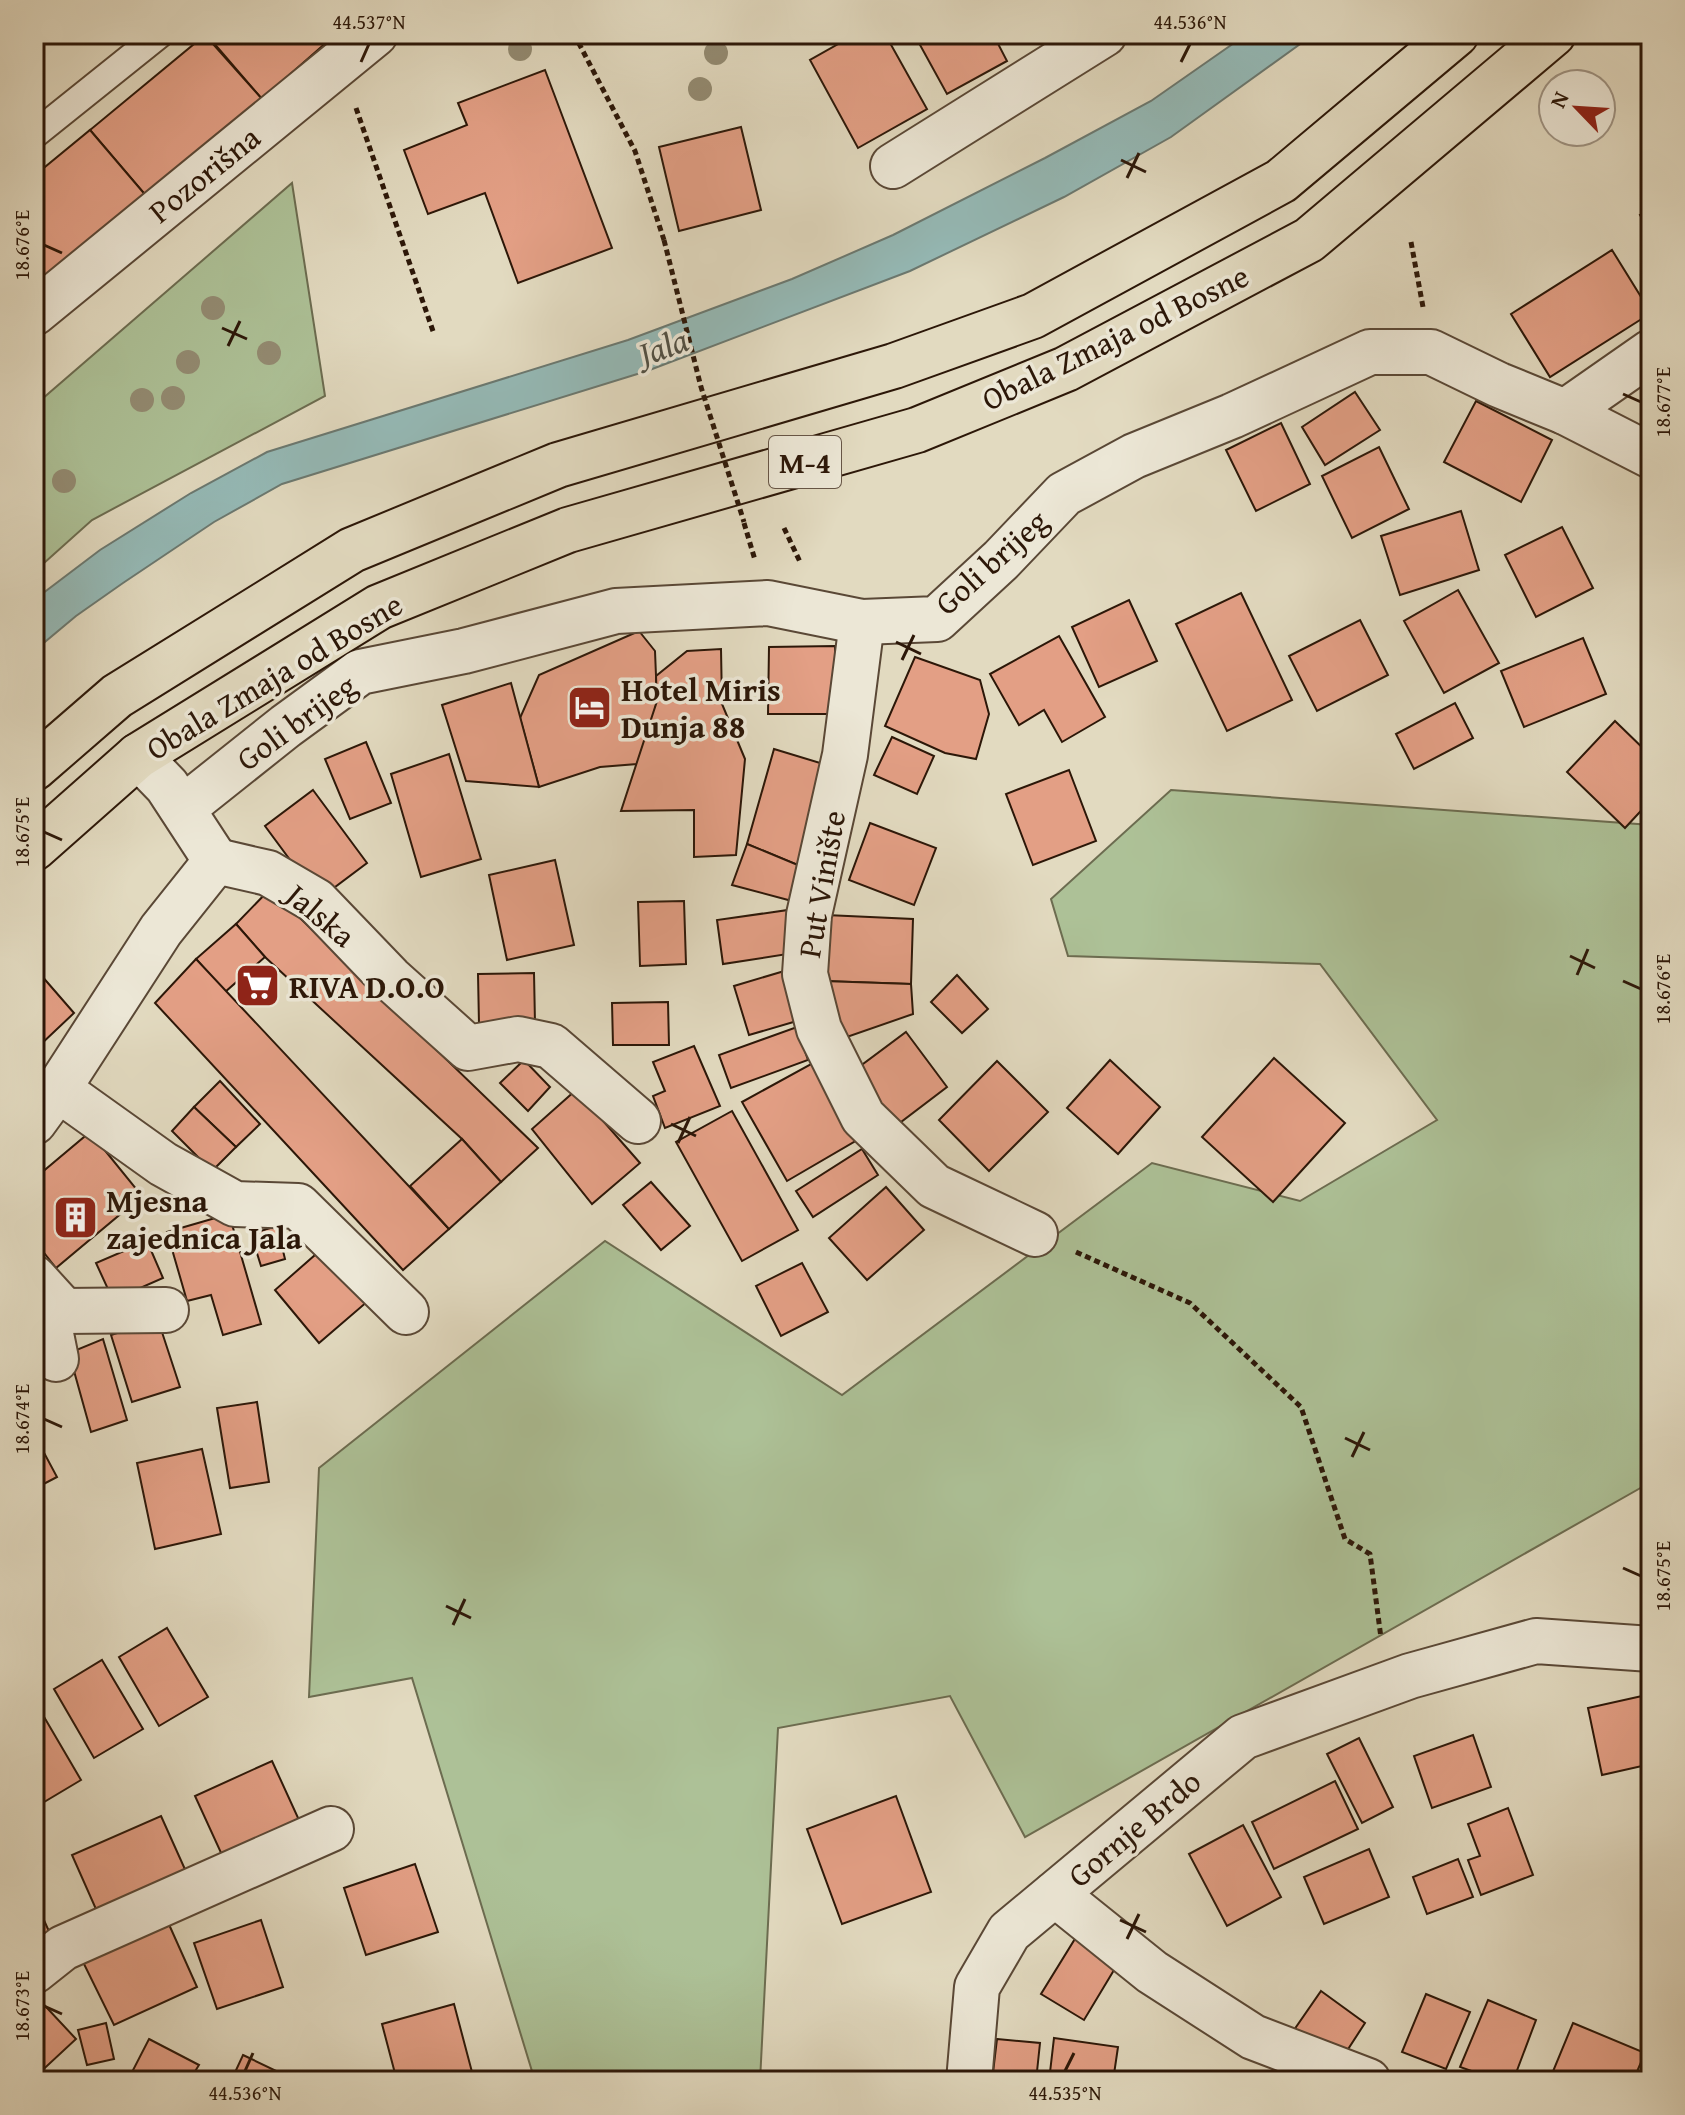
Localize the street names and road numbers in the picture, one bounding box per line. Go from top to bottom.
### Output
street label: Pozorišna [138,114,270,234]
street label: Obala Zmaja od Bosne [974,252,1256,422]
road number: M-4 [769,436,841,488]
street label: Goli brijeg [924,498,1058,626]
street label: Obala Zmaja od Bosne [137,581,411,771]
street label: Goli brijeg [226,662,366,782]
street label: Put Vinište [785,807,857,961]
street label: Jalska [273,869,366,958]
street label: Gornje Brdo [1057,1758,1211,1898]

